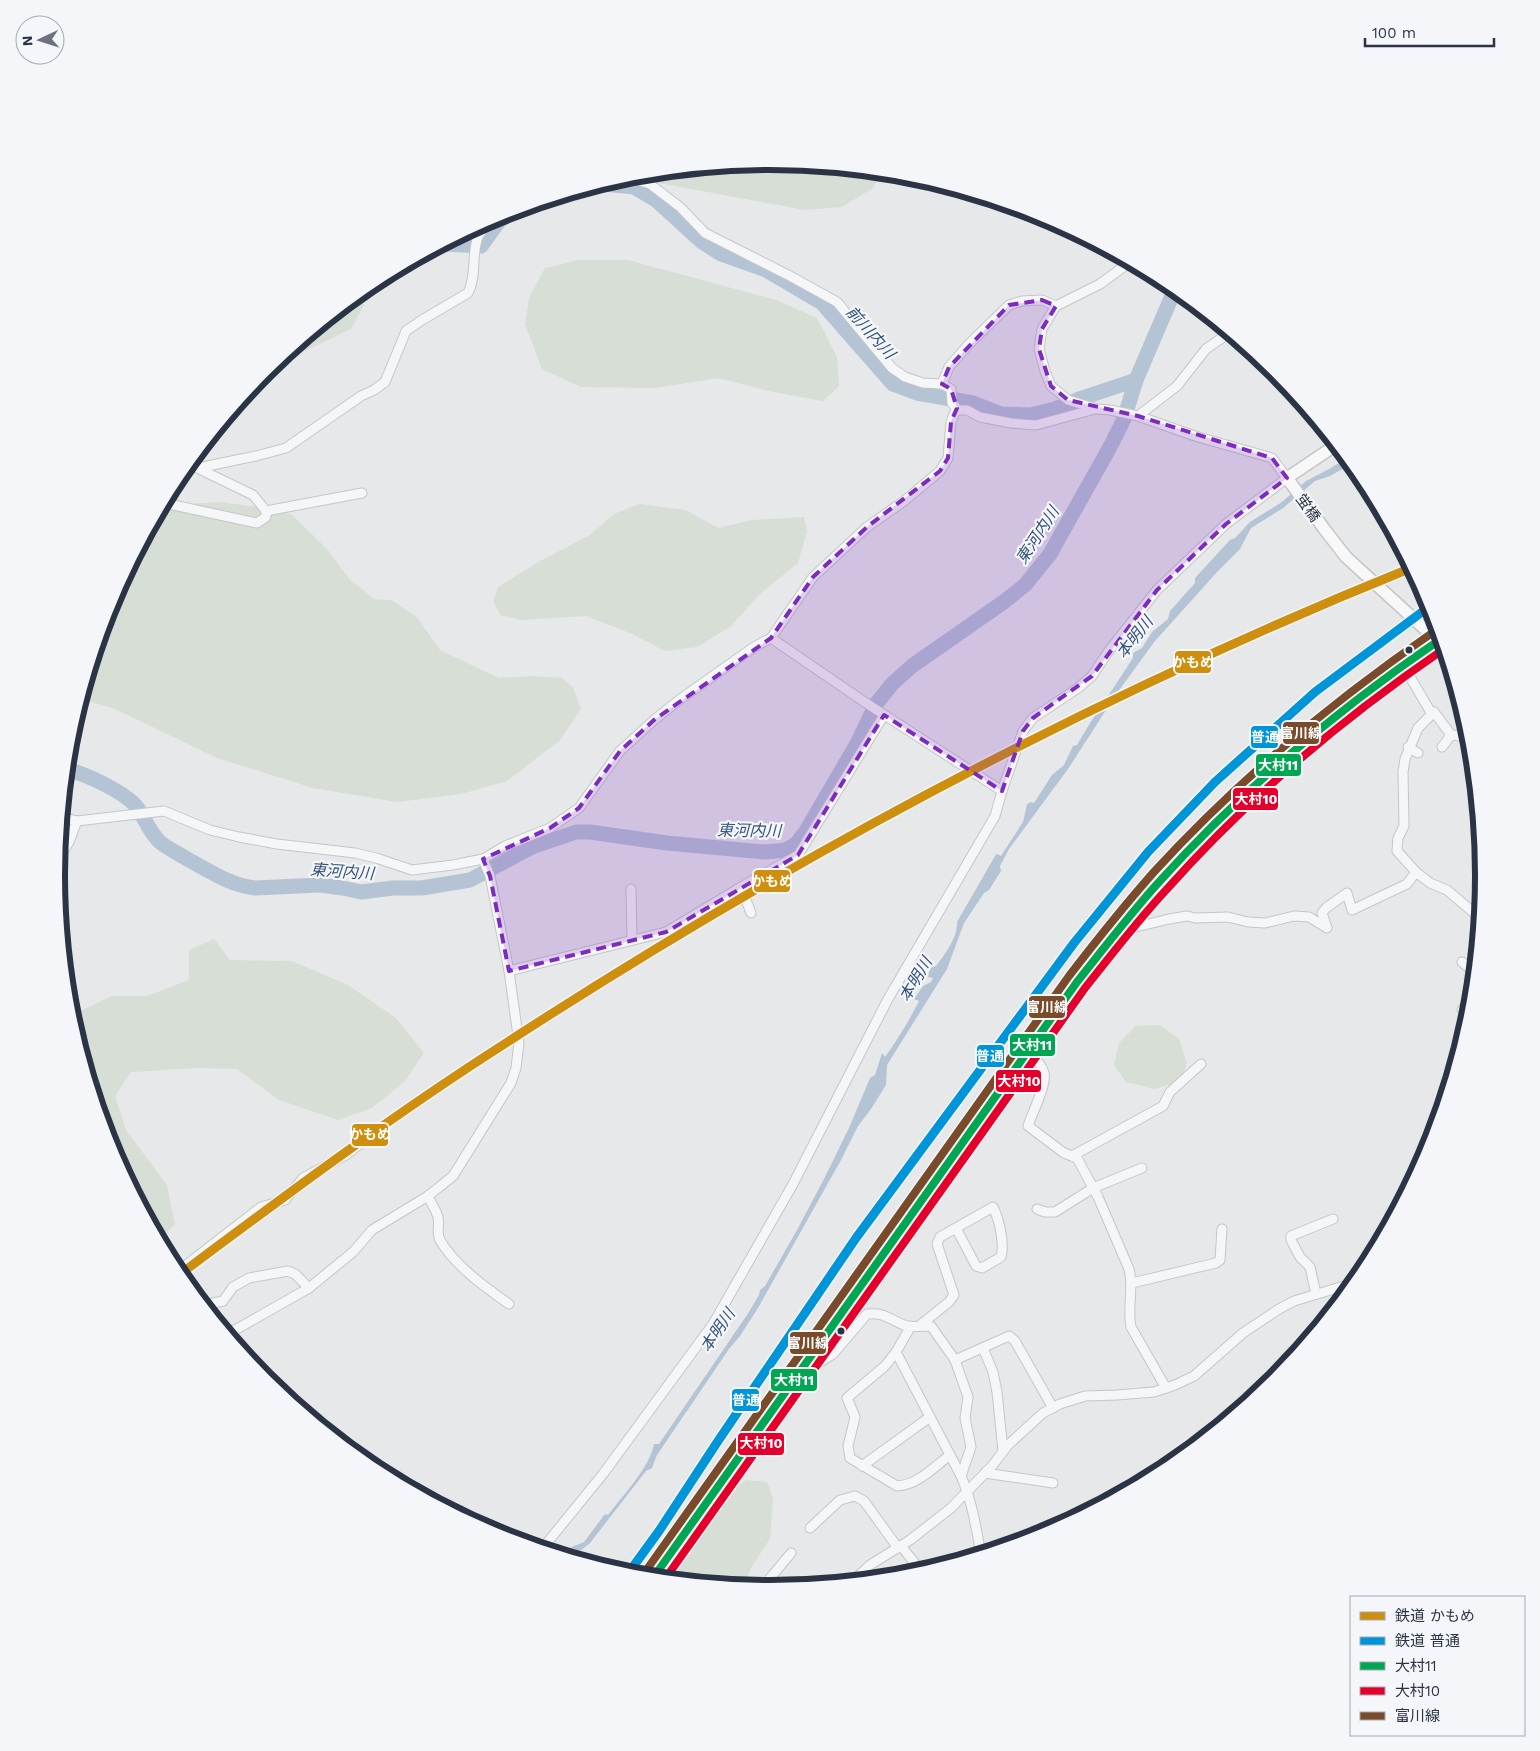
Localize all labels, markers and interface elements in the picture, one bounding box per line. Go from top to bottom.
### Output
north arrow [15,15,65,65]
scale bar [1365,15,1494,47]
text: 100 m [1372,24,1416,42]
text: N [19,35,35,47]
water label: 前川内川 [842,302,900,364]
street label: 蛍橋 [1292,491,1324,525]
water label: 東河内川 [1012,502,1064,567]
water label: 本明川 [1112,611,1158,662]
unlabelled marker [1404,645,1414,655]
line badge: かもめ [1174,650,1212,674]
text: かもめ [1172,654,1214,670]
line badge: 富川線 [1282,721,1320,745]
line badge: 普通 [1250,725,1279,749]
text: 富川線 [1280,725,1322,741]
text: 普通 [1251,729,1279,745]
line badge: 大村11 [1255,753,1302,777]
text: 大村11 [1258,757,1298,773]
line badge: 大村10 [1232,787,1279,811]
text: 大村10 [1234,791,1278,807]
water label: 東河内川 [717,820,783,841]
water label: 東河内川 [309,860,377,883]
line badge: かもめ [753,869,791,893]
text: かもめ [751,873,793,889]
water label: 本明川 [895,952,937,1005]
line badge: 富川線 [1028,995,1066,1019]
text: 富川線 [1026,999,1068,1015]
line badge: 大村11 [1009,1033,1056,1057]
text: 大村11 [1012,1037,1052,1053]
line badge: 普通 [976,1044,1005,1068]
text: 普通 [976,1048,1004,1064]
line badge: 大村10 [995,1069,1042,1093]
text: 大村10 [997,1073,1041,1089]
line badge: かもめ [351,1123,389,1147]
text: かもめ [349,1126,391,1142]
water label: 本明川 [696,1303,740,1355]
unlabelled marker [836,1326,846,1336]
line badge: 富川線 [789,1331,827,1355]
text: 富川線 [787,1335,829,1351]
line badge: 大村11 [770,1368,818,1392]
text: 大村11 [774,1372,814,1388]
line badge: 普通 [731,1388,760,1412]
text: 普通 [732,1392,760,1408]
line badge: 大村10 [737,1432,785,1456]
text: 大村10 [739,1435,783,1451]
legend [1350,1596,1525,1736]
text: 鉄道 かもめ [1395,1607,1475,1625]
text: 鉄道 普通 [1395,1632,1460,1650]
text: 大村11 [1395,1657,1437,1675]
text: 大村10 [1395,1682,1440,1700]
text: 富川線 [1395,1707,1440,1725]

